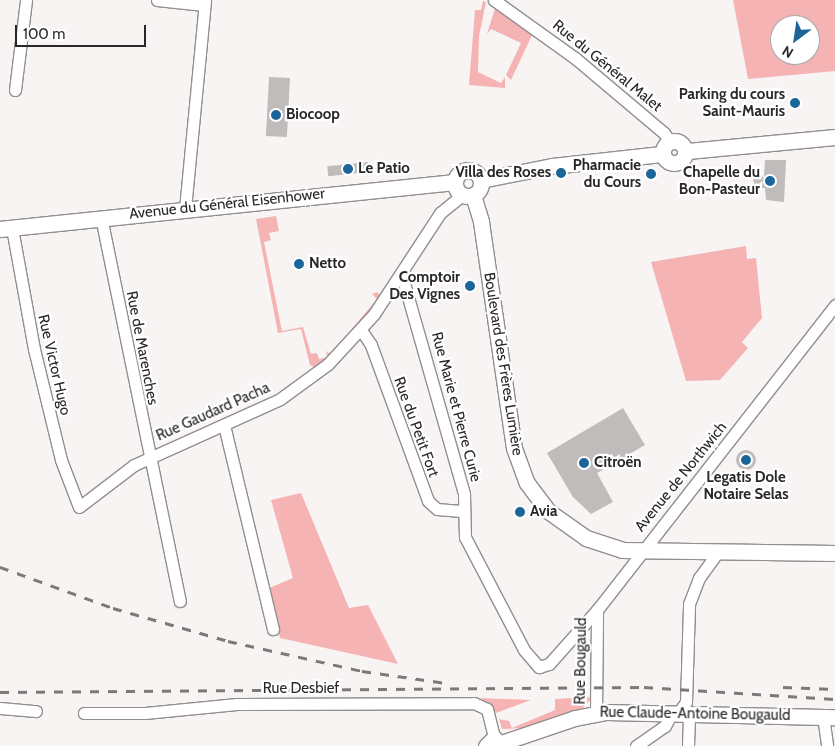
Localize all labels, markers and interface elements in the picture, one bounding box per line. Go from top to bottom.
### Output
scale bar [18,15,149,47]
north arrow [770,15,820,65]
street label: Rue du Général Malet [549,16,665,116]
text: 100 m [23,25,65,43]
text: N [779,42,797,62]
place label: Parking du cours Saint-Mauris [679,85,785,120]
marker: Parking du cours Saint-Mauris [789,97,801,109]
place label: Biocoop [286,106,340,124]
marker: Biocoop [270,109,282,121]
place label: Pharmacie du Cours [573,156,641,191]
place label: Le Patio [358,160,410,178]
marker: Le Patio [342,163,354,175]
place label: Chapelle du Bon-Pasteur [679,163,760,198]
place label: Villa des Roses [455,164,551,182]
marker: Villa des Roses [555,167,567,179]
marker: Pharmacie du Cours [645,168,657,180]
marker: Chapelle du Bon-Pasteur [764,175,776,187]
street label: Avenue du Général Eisenhower [128,185,326,223]
place label: Netto [309,255,346,273]
marker: Netto [293,258,305,270]
place label: Comptoir Des Vignes [389,268,460,303]
street label: Boulevard des Frères Lumière [480,271,526,457]
marker: Comptoir Des Vignes [464,280,476,292]
street label: Rue de Marenches [122,289,162,407]
street label: Rue Victor Hugo [34,313,74,417]
street label: Rue Marie et Pierre Curie [427,330,485,484]
street label: Rue du Petit Fort [390,374,442,480]
street label: Rue Gaudard Pacha [153,379,273,445]
street label: Avenue de Northwich [631,419,731,535]
place label: Citroën [594,454,642,472]
marker: Legatis Dole Notaire Selas [740,454,752,466]
marker: Citroën [578,457,590,469]
place label: Legatis Dole Notaire Selas [703,468,789,503]
place label: Avia [530,503,557,521]
marker: Avia [514,506,526,518]
street label: Rue Bougauld [571,617,591,705]
street label: Rue Desbief [263,680,339,698]
street label: Rue Claude-Antoine Bougauld [599,703,791,725]

